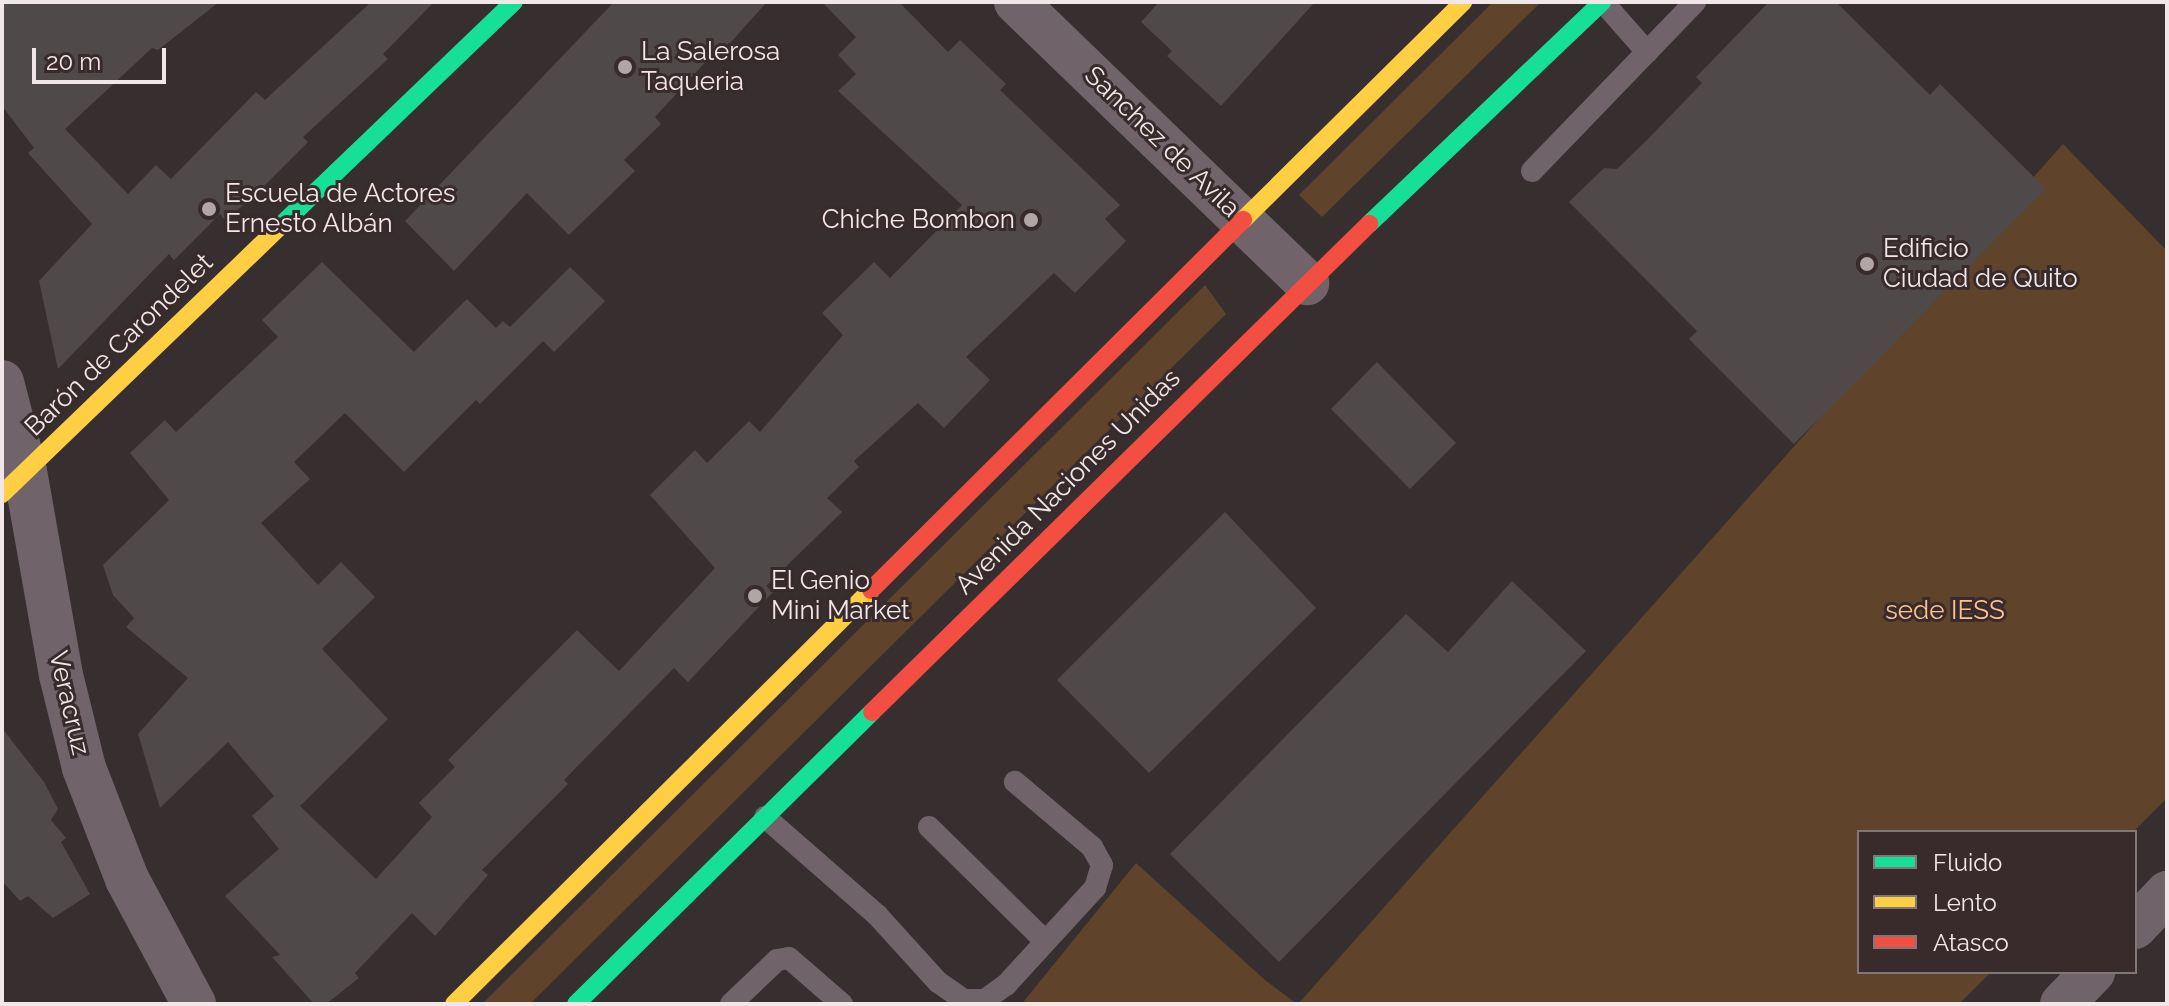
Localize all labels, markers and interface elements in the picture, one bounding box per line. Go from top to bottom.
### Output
scale bar [36,32,170,82]
place label: La Salerosa Taqueria [641,36,780,98]
text: 20 m [46,47,101,76]
marker: La Salerosa Taqueria [616,58,634,76]
street label: Sanchez de Avila [1078,60,1246,224]
place label: Escuela de Actores Ernesto Albán [225,178,456,240]
marker: Escuela de Actores Ernesto Albán [200,200,218,218]
place label: Chiche Bombon [822,204,1015,236]
marker: Chiche Bombon [1022,211,1040,229]
place label: Edificio Ciudad de Quito [1883,233,2078,294]
street label: Barón de Carondelet [19,247,219,443]
marker: Edificio Ciudad de Quito [1858,255,1876,273]
street label: Avenida Naciones Unidas [949,363,1187,601]
place label: El Genio Mini Market [771,565,910,626]
marker: El Genio Mini Market [746,587,764,605]
park label: sede IESS [1885,595,2005,627]
street label: Veracruz [42,648,96,758]
legend [1857,830,2137,974]
text: Fluido [1933,848,2002,877]
text: Lento [1933,888,1997,917]
text: Atasco [1933,928,2009,957]

